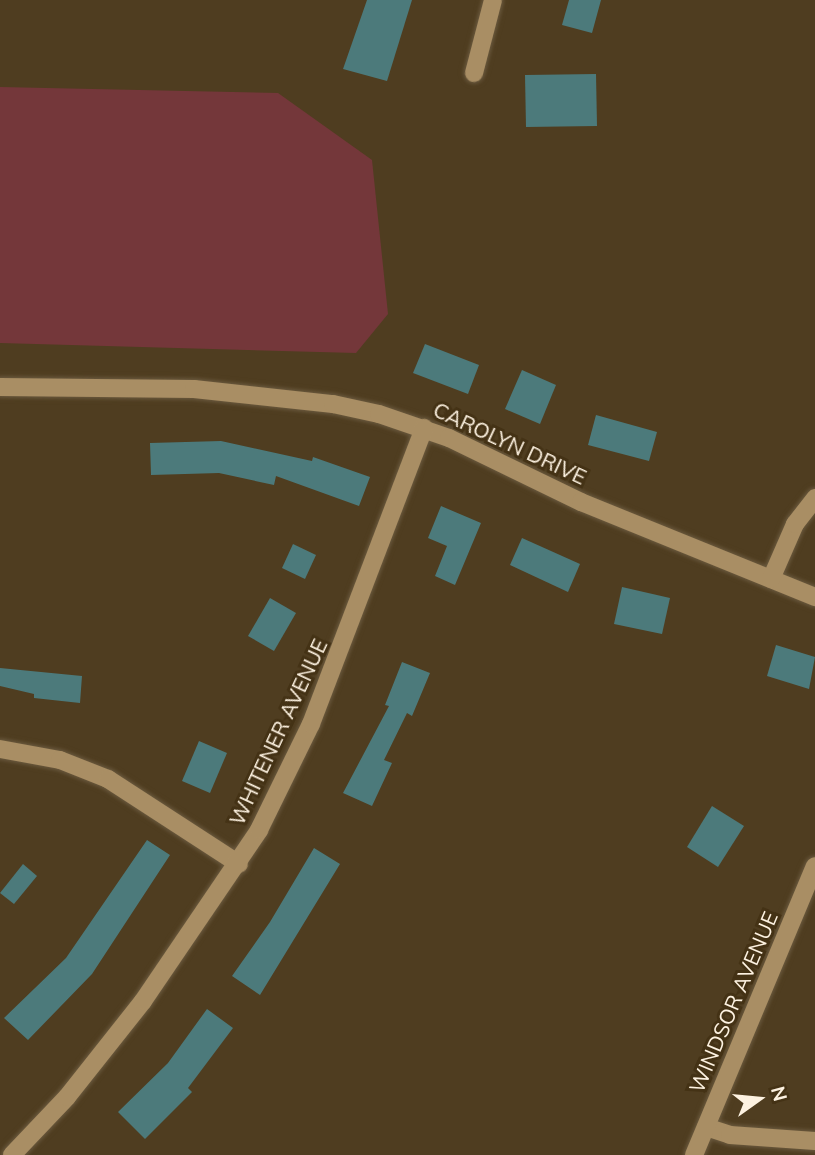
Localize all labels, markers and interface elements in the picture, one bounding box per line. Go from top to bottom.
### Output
street label: CAROLYN DRIVE [429,397,591,489]
street label: WHITENER AVENUE [224,635,332,829]
street label: WINDSOR AVENUE [683,908,783,1096]
north arrow [724,1064,794,1134]

